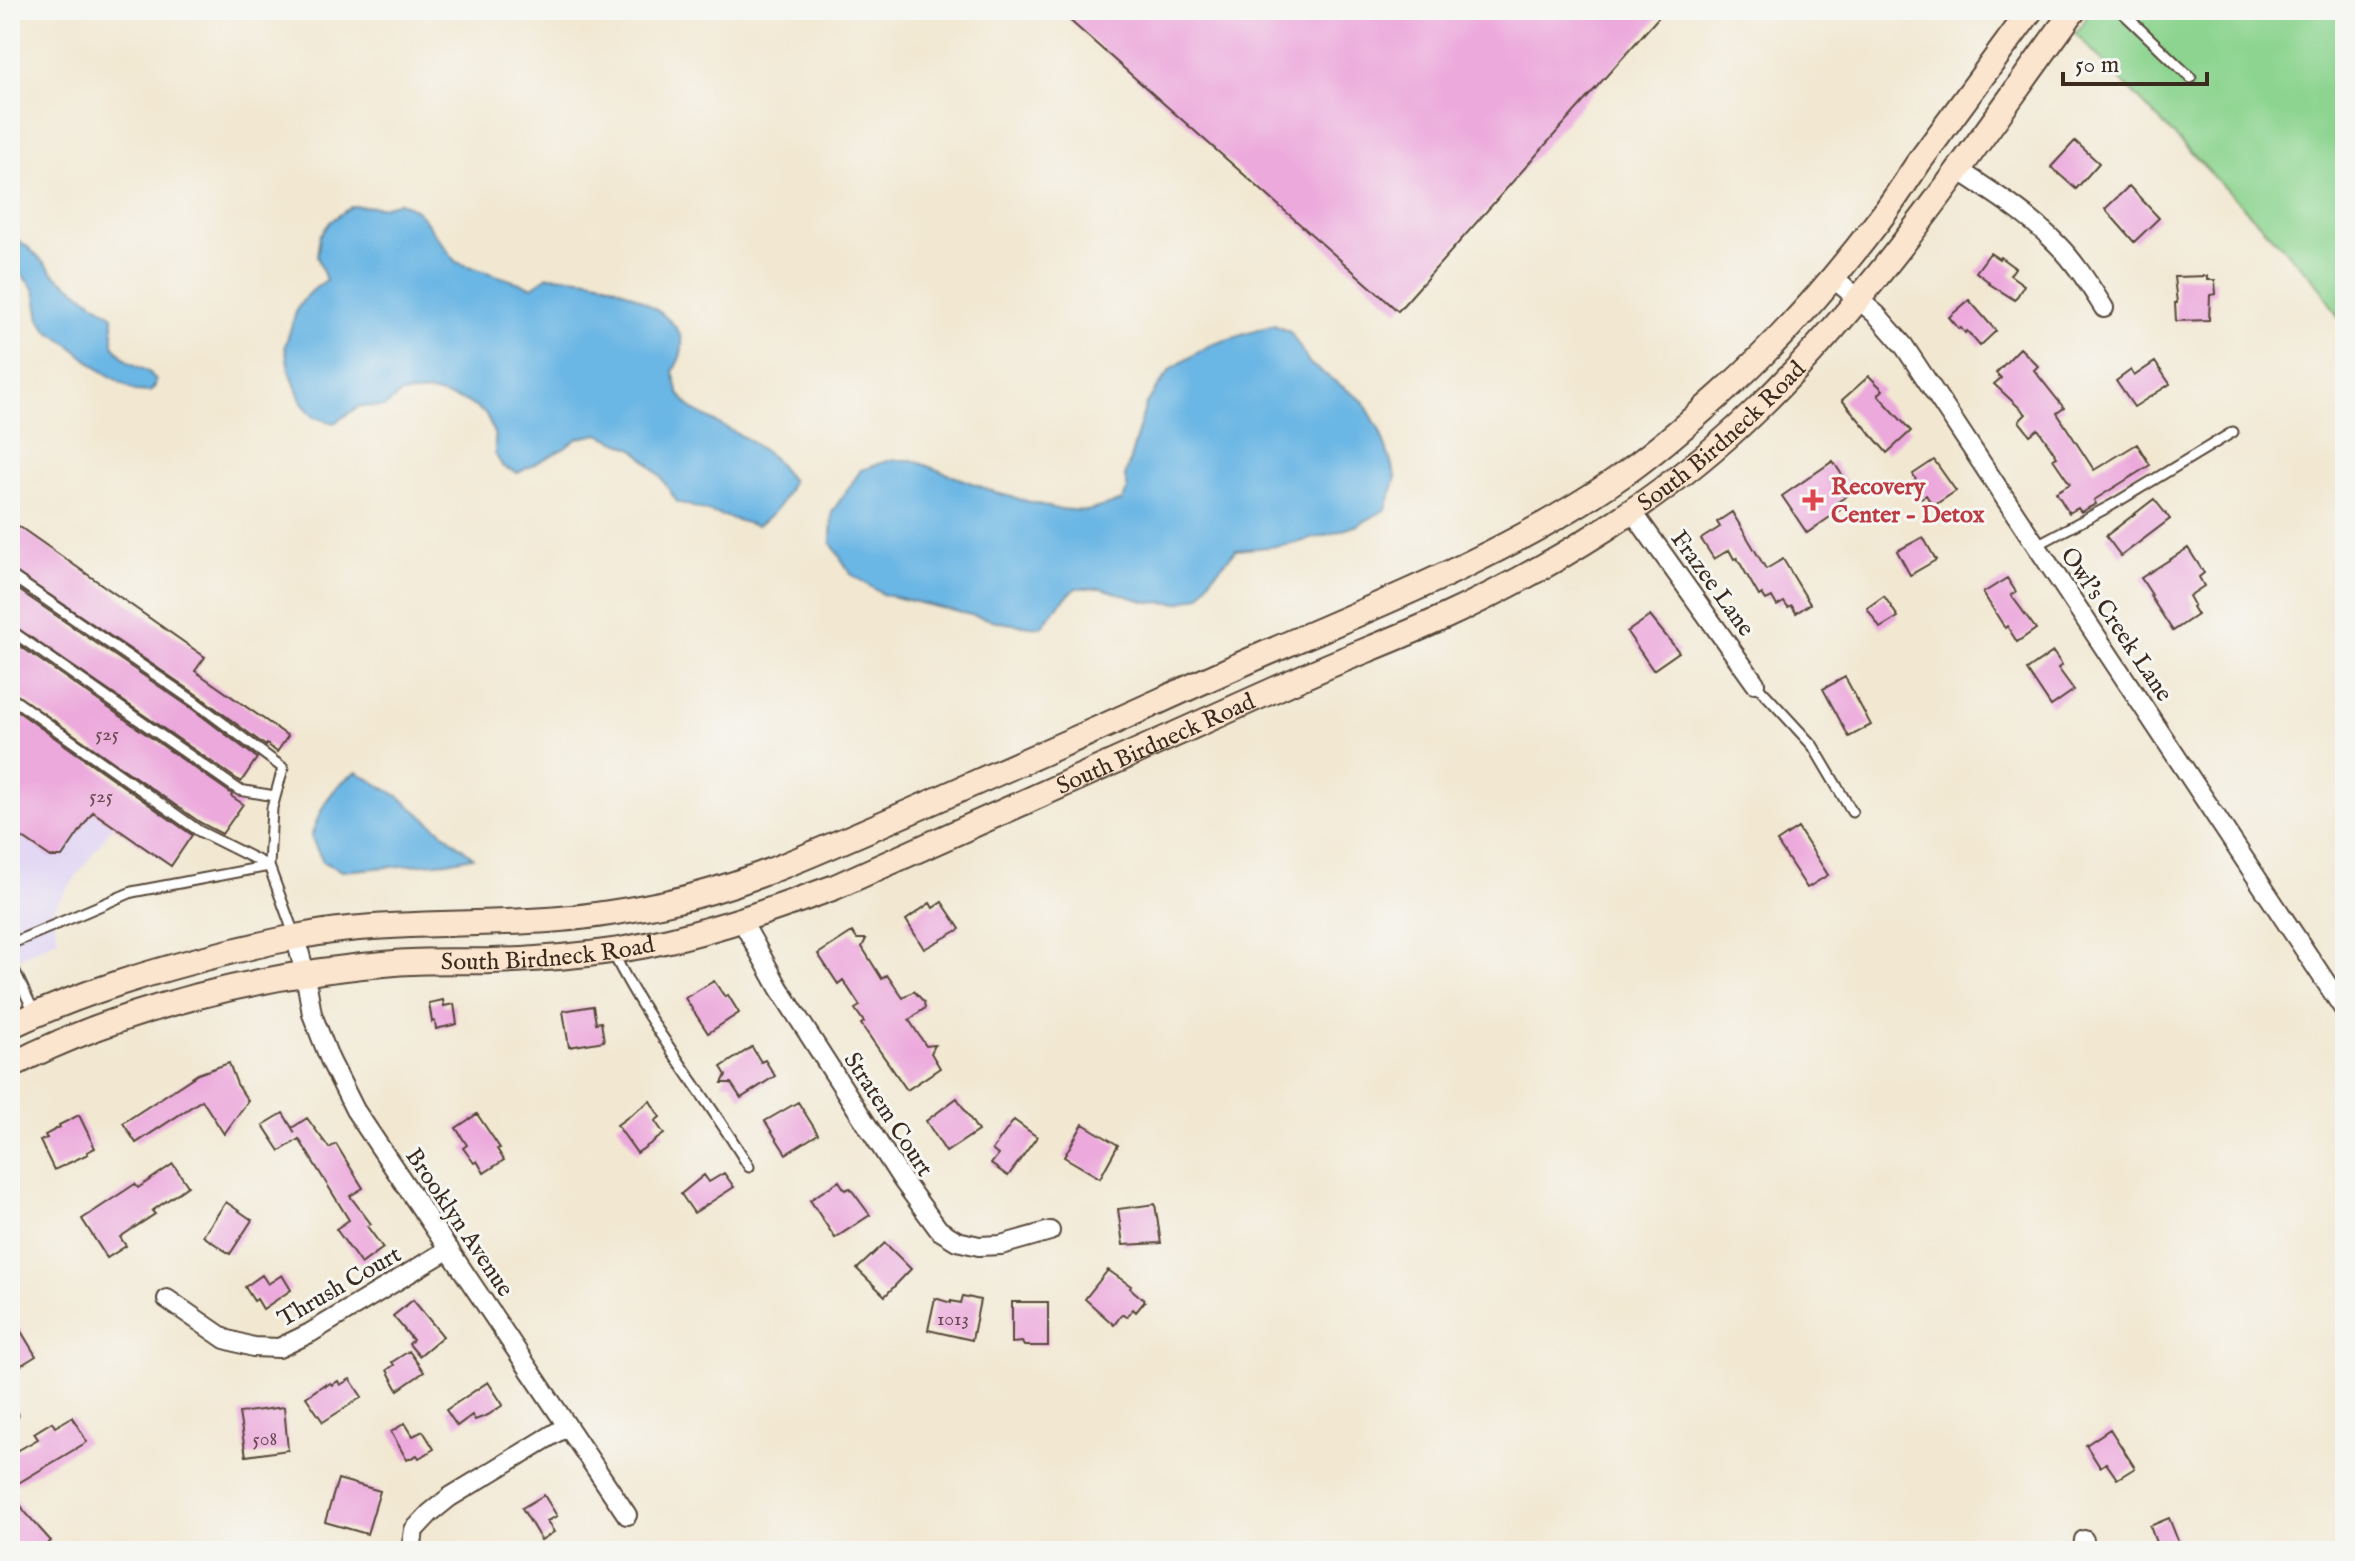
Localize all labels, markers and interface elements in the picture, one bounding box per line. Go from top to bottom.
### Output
scale bar [2063,36,2207,86]
text: 50 m [2075,50,2119,81]
street label: South Birdneck Road [1632,355,1813,519]
place label: Recovery Center - Detox [1831,472,1985,531]
marker: Recovery Center - Detox [1802,489,1824,511]
street label: Frazee Lane [1663,525,1761,643]
street label: Owl's Creek Lane [2053,542,2179,708]
street label: South Birdneck Road [1052,687,1260,803]
house number: 525 [95,722,119,747]
house number: 525 [89,784,113,809]
street label: South Birdneck Road [441,930,658,978]
street label: Stratem Court [836,1047,939,1183]
street label: Brooklyn Avenue [398,1143,520,1303]
street label: Thrush Court [272,1239,407,1335]
house number: 1013 [937,1307,969,1332]
house number: 508 [253,1427,277,1452]

